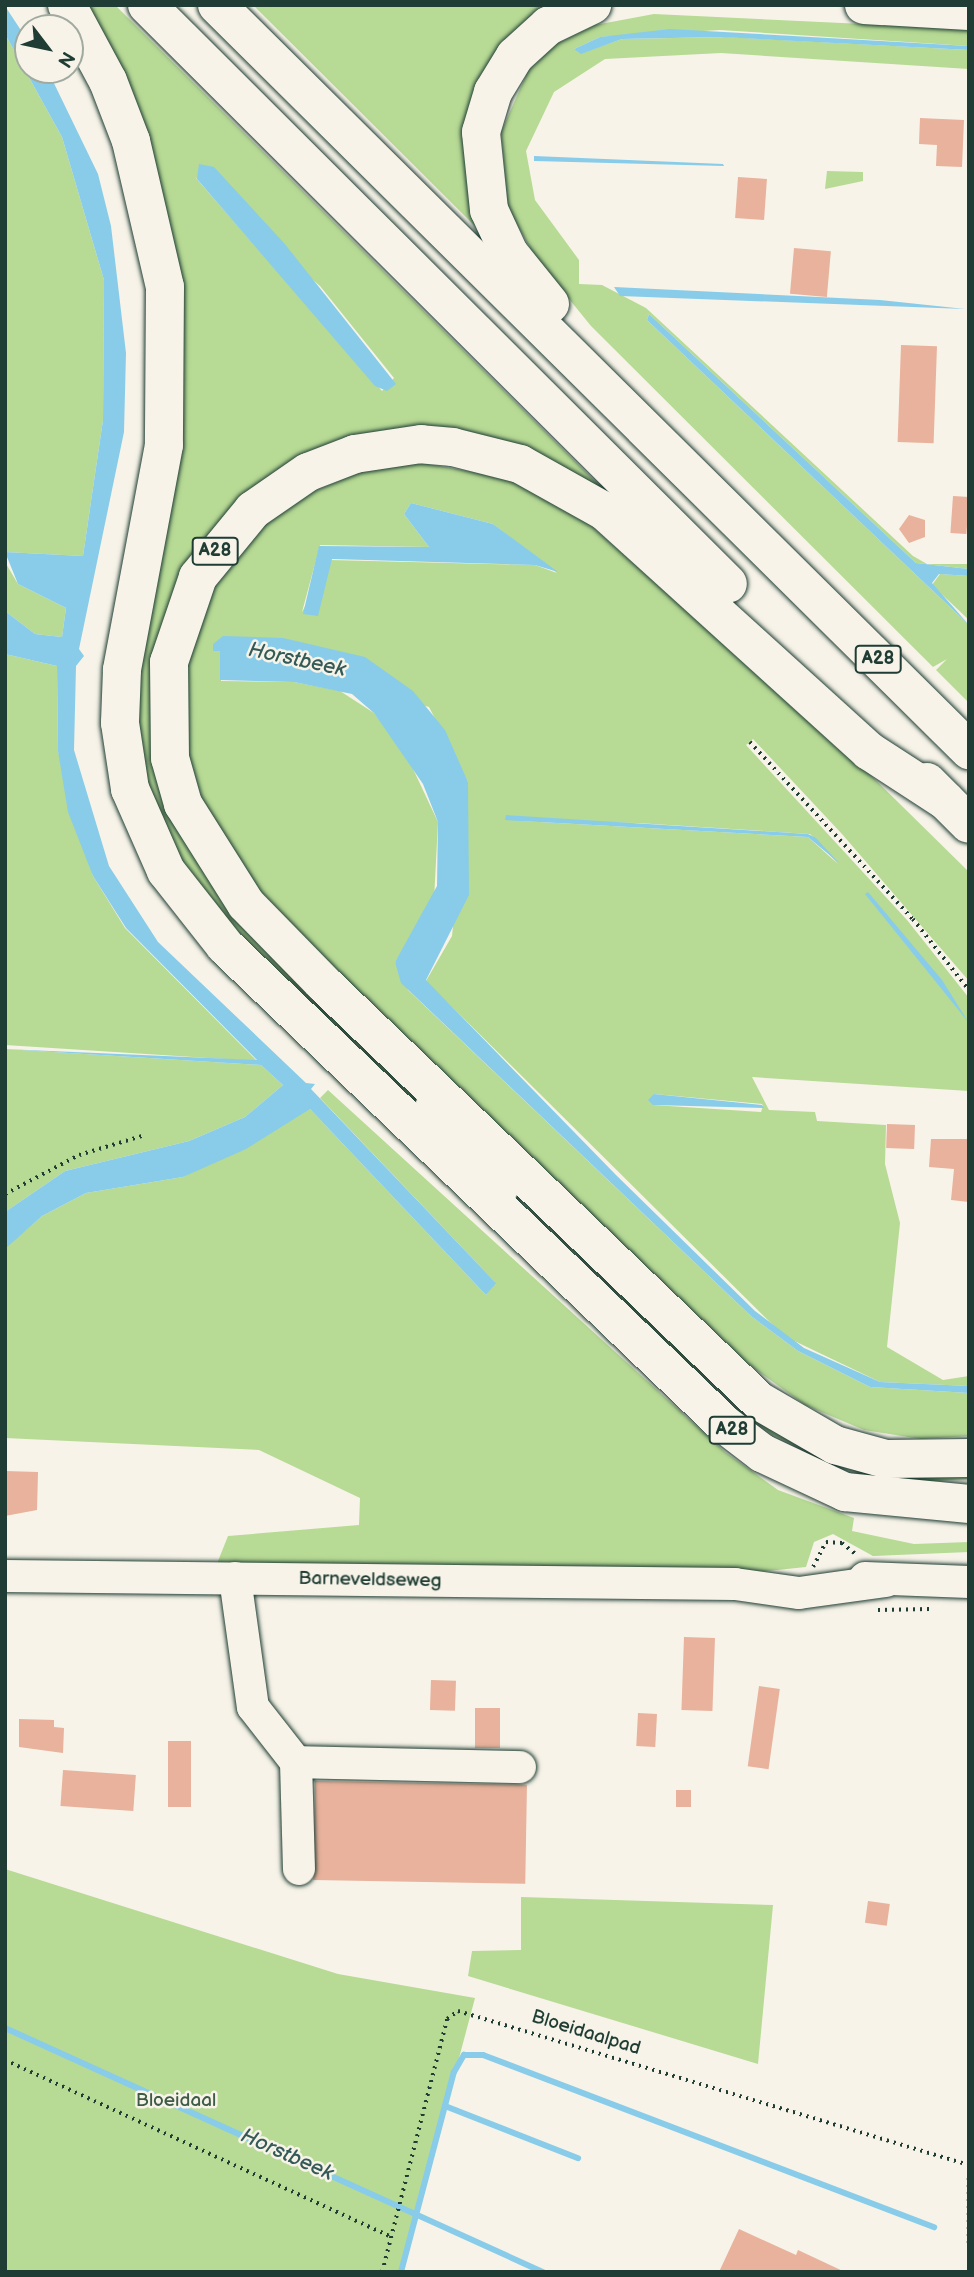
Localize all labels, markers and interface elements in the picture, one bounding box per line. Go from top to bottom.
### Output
north arrow [14,14,84,84]
text: N [52,47,79,71]
road number: A28 [190,536,240,566]
water label: Horstbeek [246,637,348,683]
road number: A28 [854,644,903,674]
road number: A28 [708,1415,756,1444]
street label: Barneveldseweg [298,1567,442,1593]
street label: Bloeidaalpad [529,2006,643,2060]
park label: Bloeidaal [136,2090,216,2112]
water label: Horstbeek [237,2123,337,2187]

